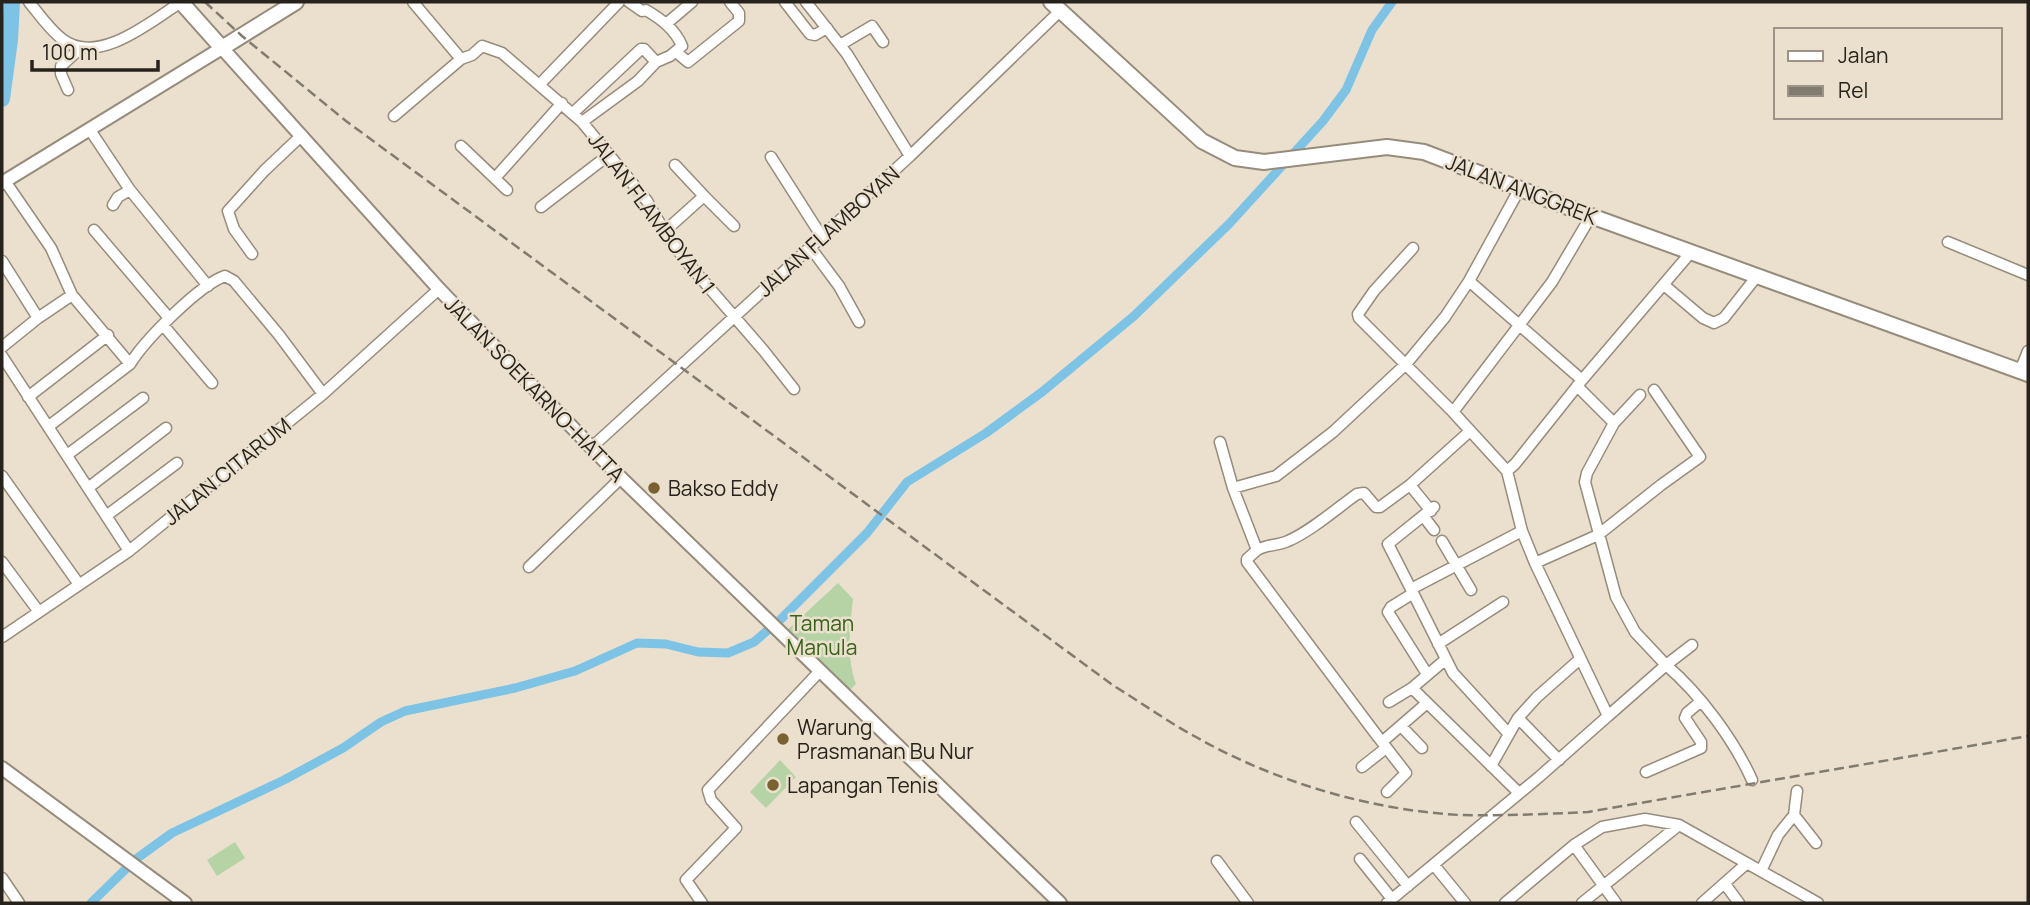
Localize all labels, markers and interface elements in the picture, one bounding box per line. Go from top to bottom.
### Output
scale bar [32,28,158,72]
legend [1774,28,2002,119]
text: 100 m [42,38,98,66]
text: Jalan [1838,41,1888,69]
text: Rel [1838,76,1868,104]
street label: JALAN FLAMBOYAN 1 [582,127,722,299]
street label: JALAN ANGGREK [1442,147,1602,231]
street label: JALAN FLAMBOYAN [751,159,905,303]
street label: JALAN SOEKARNO-HATTA [439,290,631,488]
street label: JALAN CITARUM [157,411,297,531]
place label: Bakso Eddy [668,474,778,502]
marker: Bakso Eddy [646,480,662,496]
park label: Taman Manula [787,609,857,661]
place label: Warung Prasmanan Bu Nur [797,713,974,765]
marker: Warung Prasmanan Bu Nur [775,731,791,747]
place label: Lapangan Tenis [787,771,938,799]
marker: Lapangan Tenis [765,777,781,793]

